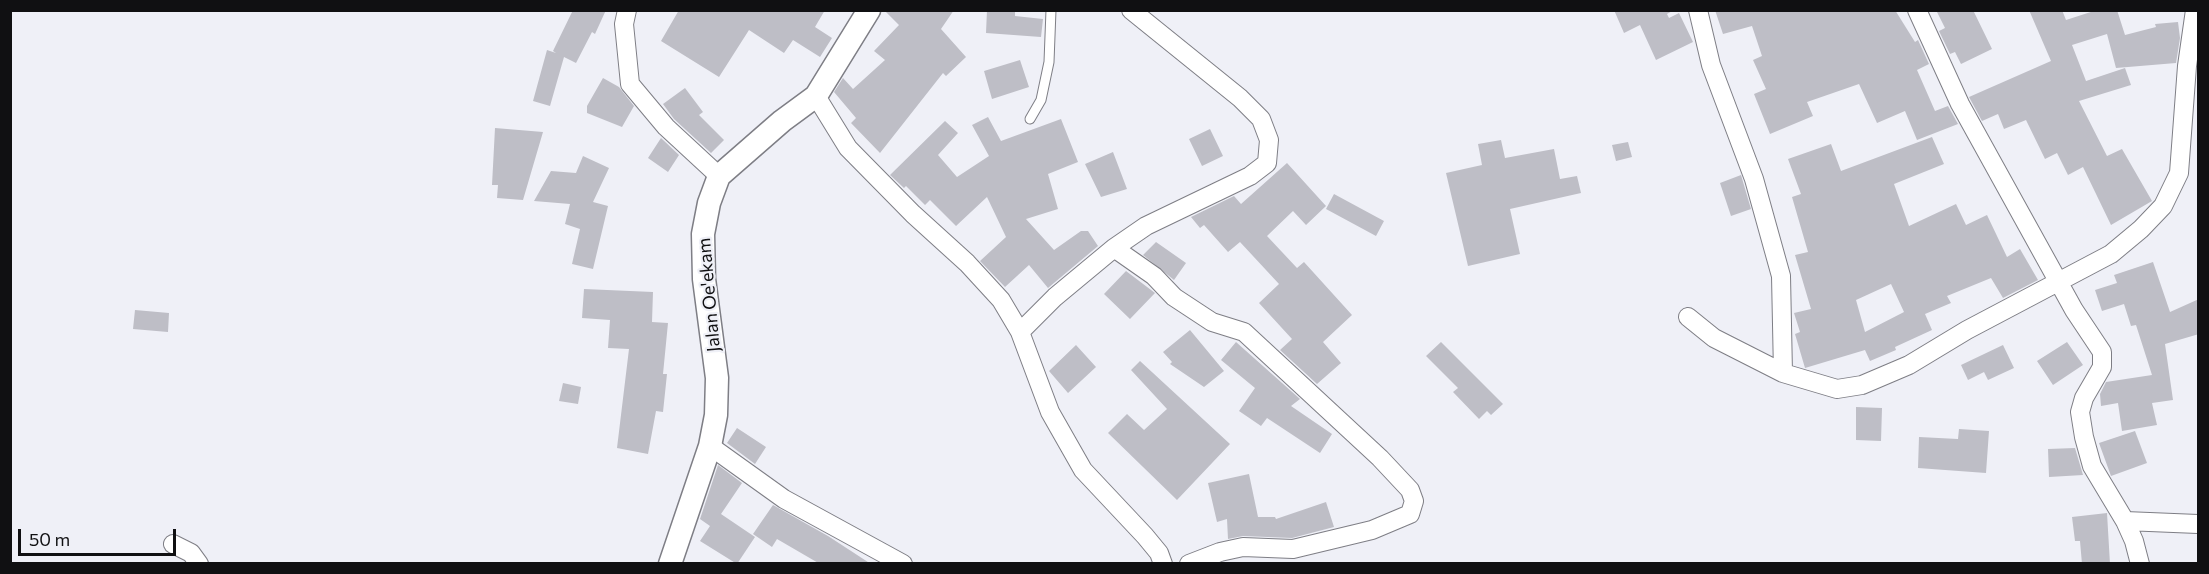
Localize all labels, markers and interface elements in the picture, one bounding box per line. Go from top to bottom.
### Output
street label: Jalan Oe'ekam [693,237,725,353]
scale bar [21,517,178,555]
text: 50 m [29,528,70,550]

